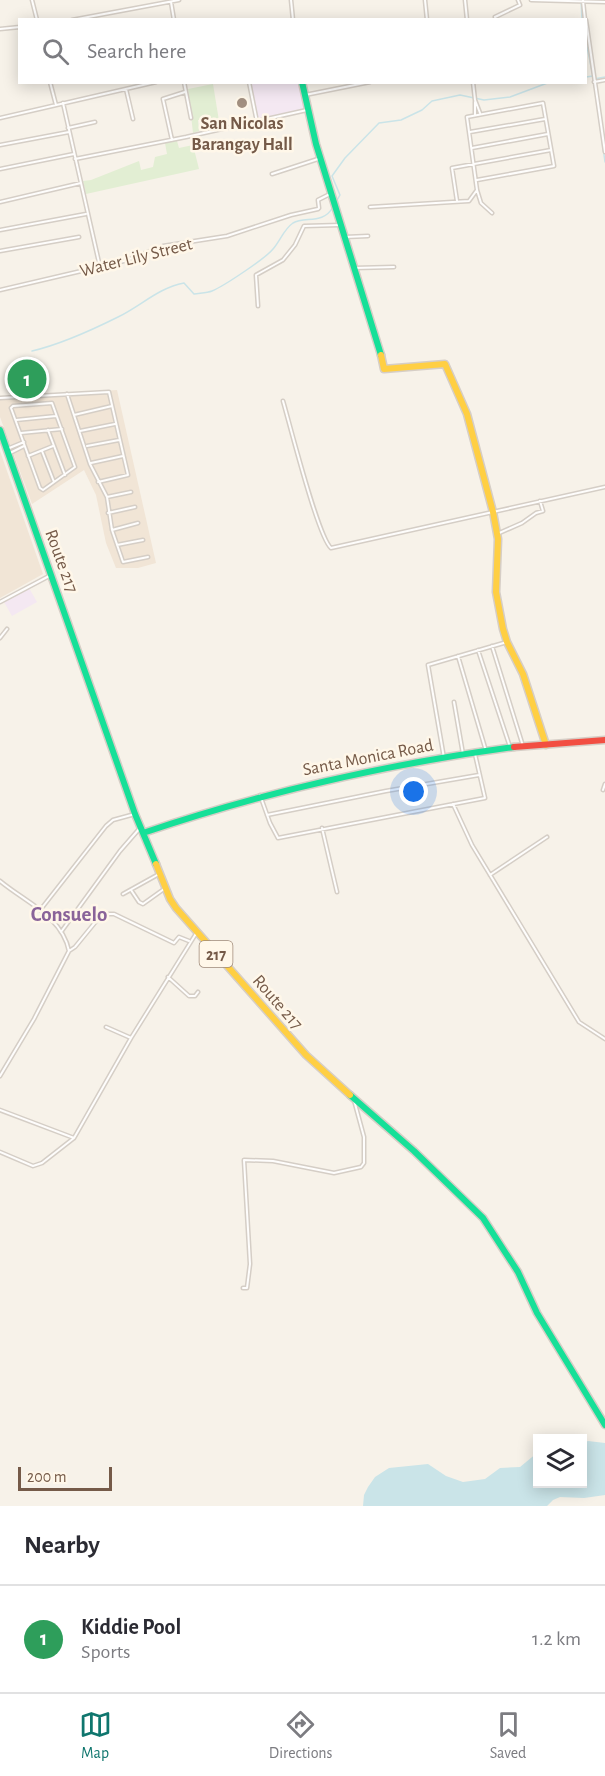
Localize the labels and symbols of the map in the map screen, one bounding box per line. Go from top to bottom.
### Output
marker: San Nicolas Barangay Hall [235,96,249,110]
place label: San Nicolas Barangay Hall [191,115,293,154]
street label: Water Lily Street [78,235,195,281]
pin: 1 [8,356,46,401]
street label: Route 217 [41,527,81,595]
street label: Santa Monica Road [301,736,435,779]
your location [399,777,428,806]
district label: Consuelo [31,904,107,925]
road number: 217 [200,941,232,967]
street label: Route 217 [249,972,306,1033]
scale bar [18,1464,112,1492]

